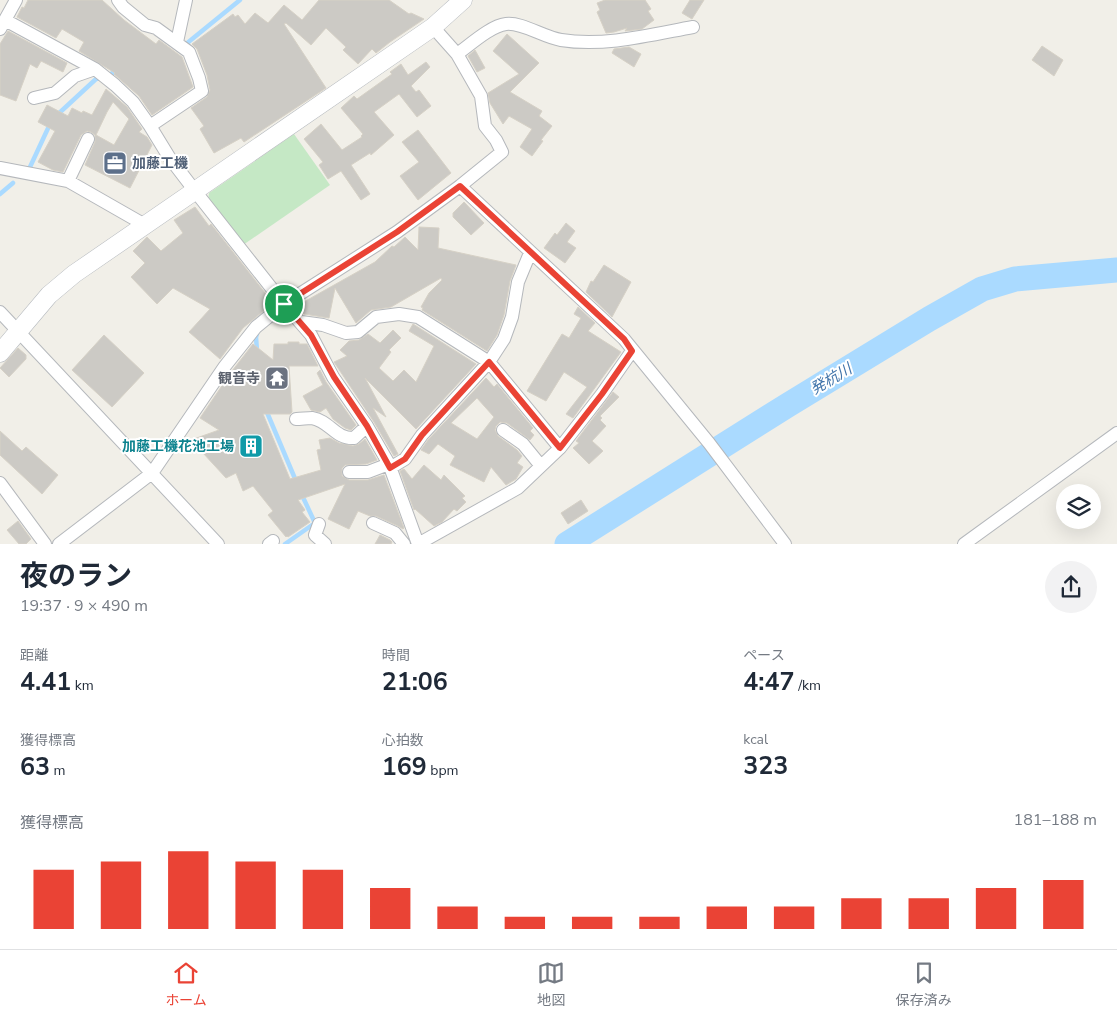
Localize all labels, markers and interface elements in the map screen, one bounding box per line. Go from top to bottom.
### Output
office icon: 加藤工機 [102,150,128,176]
place label: 加藤工機 [132,154,188,173]
pin [263,283,305,325]
icon: arrive [270,290,298,318]
water label: 発杭川 [807,358,857,399]
temple icon: 観音寺 [264,365,290,391]
place label: 観音寺 [218,369,260,388]
building icon: 加藤工機花池工場 [238,433,264,459]
place label: 加藤工機花池工場 [122,437,234,456]
map controls [1056,484,1101,529]
button: layers [1056,484,1101,529]
text: 夜のラン [20,557,132,595]
button: share [1045,561,1097,613]
text: 19:37 · 9 × 490 m [20,595,148,617]
text: 距離 [20,646,48,665]
text: 時間 [382,646,410,665]
text: ペース [743,646,785,665]
text: 4.41 [20,665,71,699]
text: 21:06 [382,665,448,699]
text: 4:47 [743,665,795,699]
text: km [71,676,94,695]
text: /km [795,676,821,695]
text: kcal [743,730,768,749]
text: 獲得標高 [20,731,76,750]
text: 心拍数 [382,731,424,750]
text: 323 [743,749,788,783]
text: 63 [20,750,50,784]
text: 169 [382,750,427,784]
text: m [50,761,66,780]
text: bpm [427,761,459,780]
text: 181–188 m [1014,809,1097,831]
text: 獲得標高 [20,812,84,834]
tab: ホーム [165,959,207,1010]
tab: 地図 [537,959,565,1010]
tab: 保存済み [896,959,952,1010]

